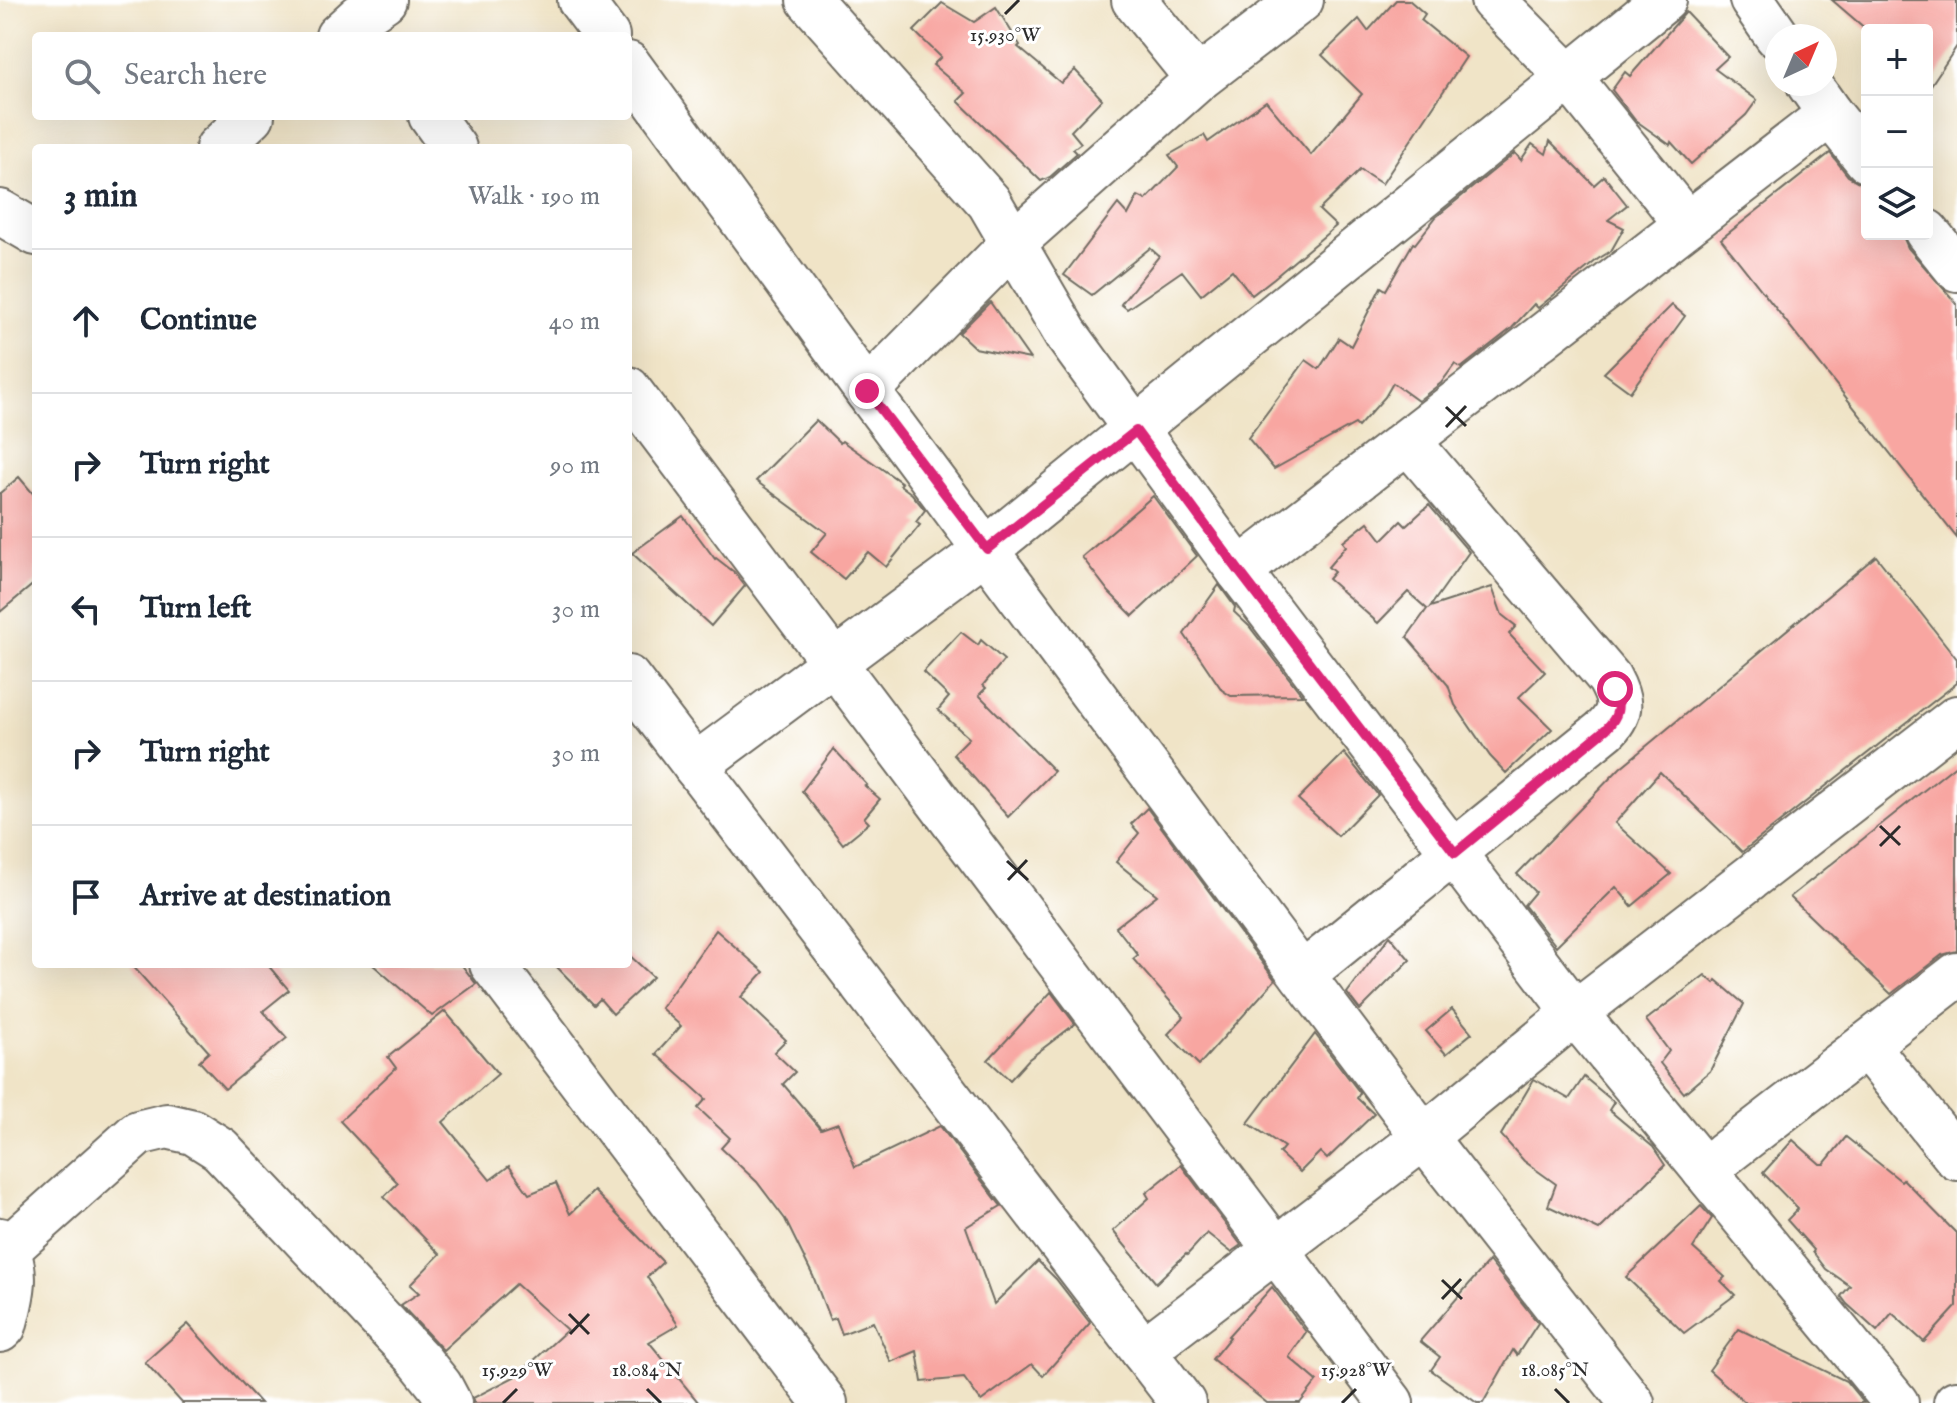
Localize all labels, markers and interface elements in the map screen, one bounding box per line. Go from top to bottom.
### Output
text: 15.930°W [970,23,1041,48]
north arrow [1765,24,1837,96]
map controls [1861,24,1933,240]
button: + [1861,24,1933,96]
search box [32,32,632,120]
icon: search [60,54,104,98]
text: Search here [124,57,267,95]
button: − [1861,96,1933,168]
button: layers [1861,168,1933,240]
text: 3 min [64,175,138,218]
text: Walk · 190 m [468,180,600,213]
icon: ahead [64,299,108,343]
text: Continue [140,302,257,340]
text: 40 m [549,305,600,338]
route end [849,373,885,409]
icon: right [64,443,108,487]
text: Turn right [140,446,270,484]
text: 90 m [550,449,600,482]
icon: left [64,587,108,631]
text: Turn left [140,590,251,628]
text: 30 m [552,593,600,626]
route start [1597,671,1633,707]
icon: right [64,731,108,775]
text: Turn right [140,734,270,772]
text: 30 m [552,737,600,770]
icon: arrive [64,875,108,919]
text: Arrive at destination [140,878,391,916]
text: 15.929°W [481,1358,554,1383]
text: 18.084°N [612,1358,682,1383]
text: 15.928°W [1321,1358,1392,1383]
text: 18.085°N [1521,1358,1589,1383]

